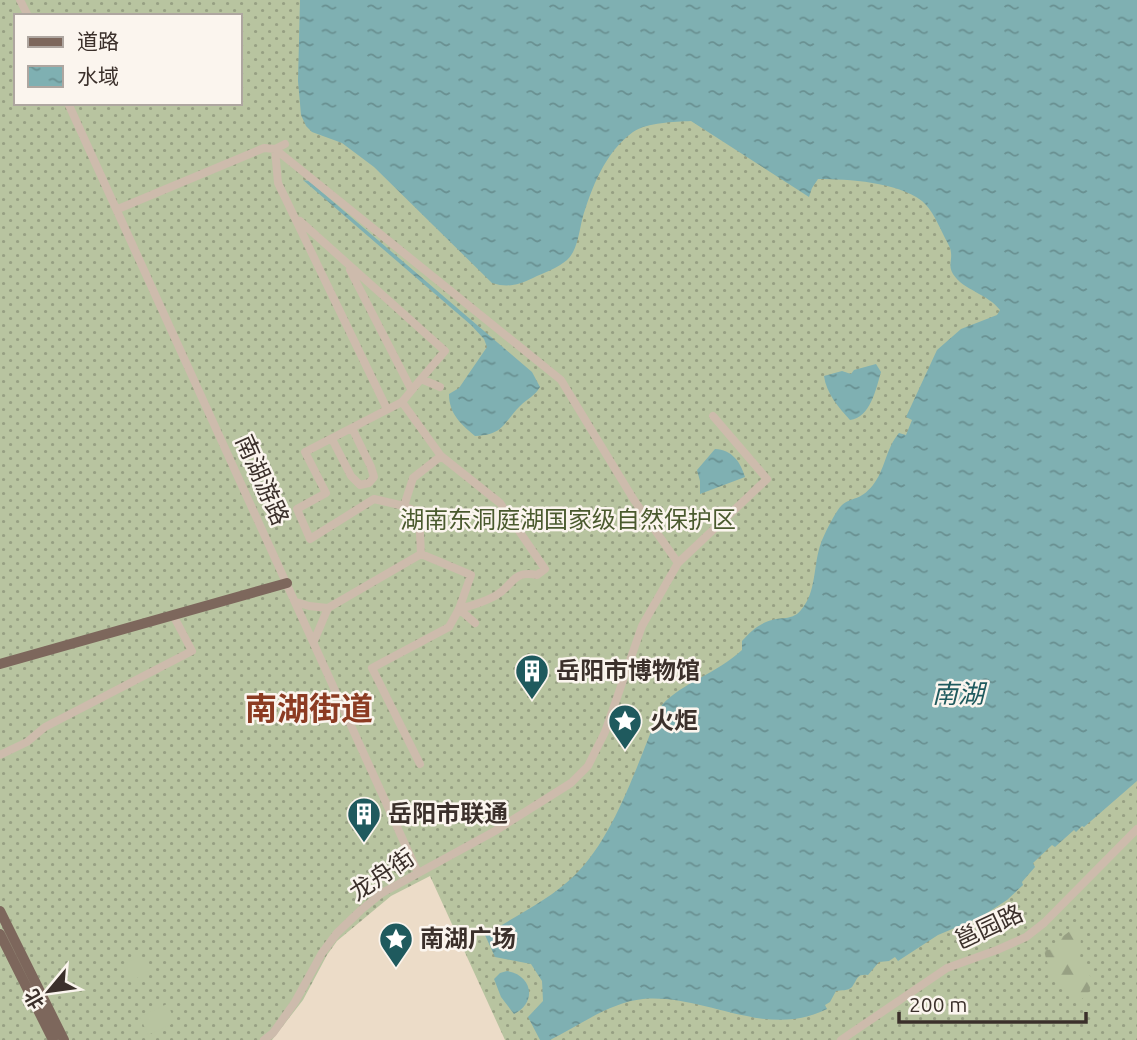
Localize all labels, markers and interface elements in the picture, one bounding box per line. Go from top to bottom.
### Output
legend [14,14,242,105]
text: 道路 [77,29,119,53]
text: 水域 [77,64,119,88]
street label: 南湖游路 [231,430,294,529]
park label: 湖南东洞庭湖国家级自然保护区 [400,506,736,533]
building icon: 岳阳市博物馆 [513,652,551,701]
place label: 岳阳市博物馆 [556,657,700,684]
water label: 南湖 [932,679,988,708]
district label: 南湖街道 [245,690,373,726]
place icon: 火炬 [606,702,644,751]
place label: 火炬 [650,707,698,734]
building icon: 岳阳市联通 [345,795,383,844]
place label: 岳阳市联通 [388,800,508,827]
street label: 龙舟街 [344,843,419,906]
street label: 邕园路 [950,899,1027,954]
place icon: 南湖广场 [377,920,415,969]
place label: 南湖广场 [420,925,516,952]
north arrow [14,956,84,1026]
scale bar [899,981,1086,1025]
text: 北 [20,986,48,1013]
text: 200 m [909,992,967,1016]

